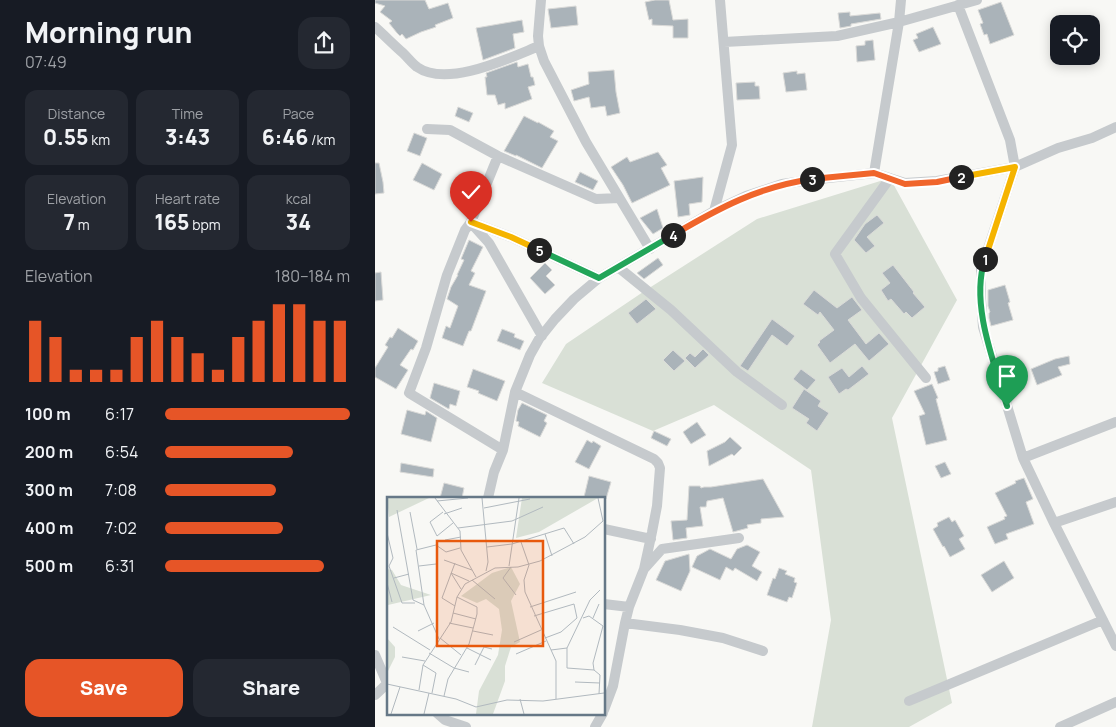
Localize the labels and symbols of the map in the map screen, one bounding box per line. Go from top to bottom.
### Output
pin: 2 [949,164,973,190]
pin: 3 [799,166,825,192]
pin [450,171,492,222]
pin: 4 [661,222,685,248]
pin: 5 [527,238,551,262]
pin: 1 [973,246,997,272]
pin [986,355,1028,406]
inset map [387,497,605,714]

